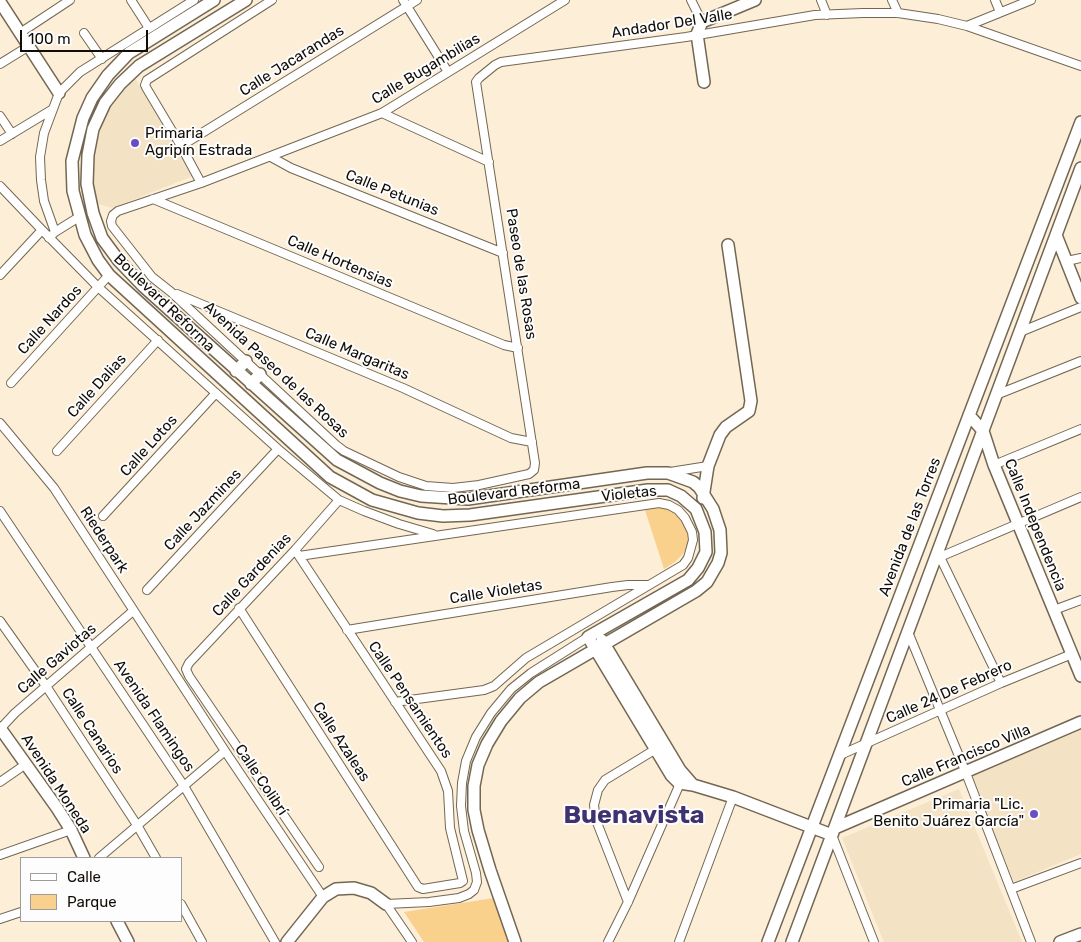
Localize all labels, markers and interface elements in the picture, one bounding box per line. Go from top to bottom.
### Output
street label: Andador Del Valle [610,6,734,42]
scale bar [22,20,150,52]
street label: Calle Jacarandas [236,22,348,100]
text: 100 m [28,30,70,48]
street label: Calle Bugambilias [369,30,483,108]
place label: Primaria Agripín Estrada [145,125,252,160]
marker: Primaria Agripín Estrada [129,137,141,149]
street label: Calle Petunias [343,166,441,220]
street label: Paseo de las Rosas [502,207,540,341]
street label: Calle Hortensias [284,232,396,292]
street label: Boulevard Reforma [110,250,218,356]
street label: Calle Nardos [14,282,86,358]
street label: Avenida Paseo de las Rosas [200,298,352,442]
street label: Calle Margaritas [302,324,412,384]
street label: Calle Dalias [64,350,130,422]
street label: Calle Lotos [117,412,181,480]
street label: Avenida de las Torres [875,455,945,599]
street label: Calle Independencia [1000,456,1070,594]
street label: Calle Jazmines [161,465,245,555]
street label: Boulevard Reforma [447,475,581,509]
street label: Violetas [600,482,658,506]
street label: Riederpark [76,503,132,577]
street label: Calle Gardenias [209,529,295,621]
street label: Calle Violetas [448,576,544,608]
street label: Calle Gaviotas [14,620,100,698]
street label: Calle Pensamientos [364,638,456,762]
street label: Avenida Flamingos [110,656,198,776]
street label: Calle 24 De Febrero [883,656,1015,728]
street label: Calle Canarios [58,685,126,777]
street label: Calle Azaleas [309,699,373,785]
street label: Calle Francisco Villa [899,721,1033,791]
street label: Avenida Moneda [17,731,95,837]
street label: Calle Colibrí [231,741,291,819]
place label: Primaria "Lic. Benito Juárez García" [873,796,1024,831]
district label: Buenavista [563,801,705,831]
marker: Primaria "Lic. Benito Juárez García" [1028,808,1040,820]
legend [20,857,182,922]
text: Calle [67,868,101,886]
text: Parque [67,893,117,911]

